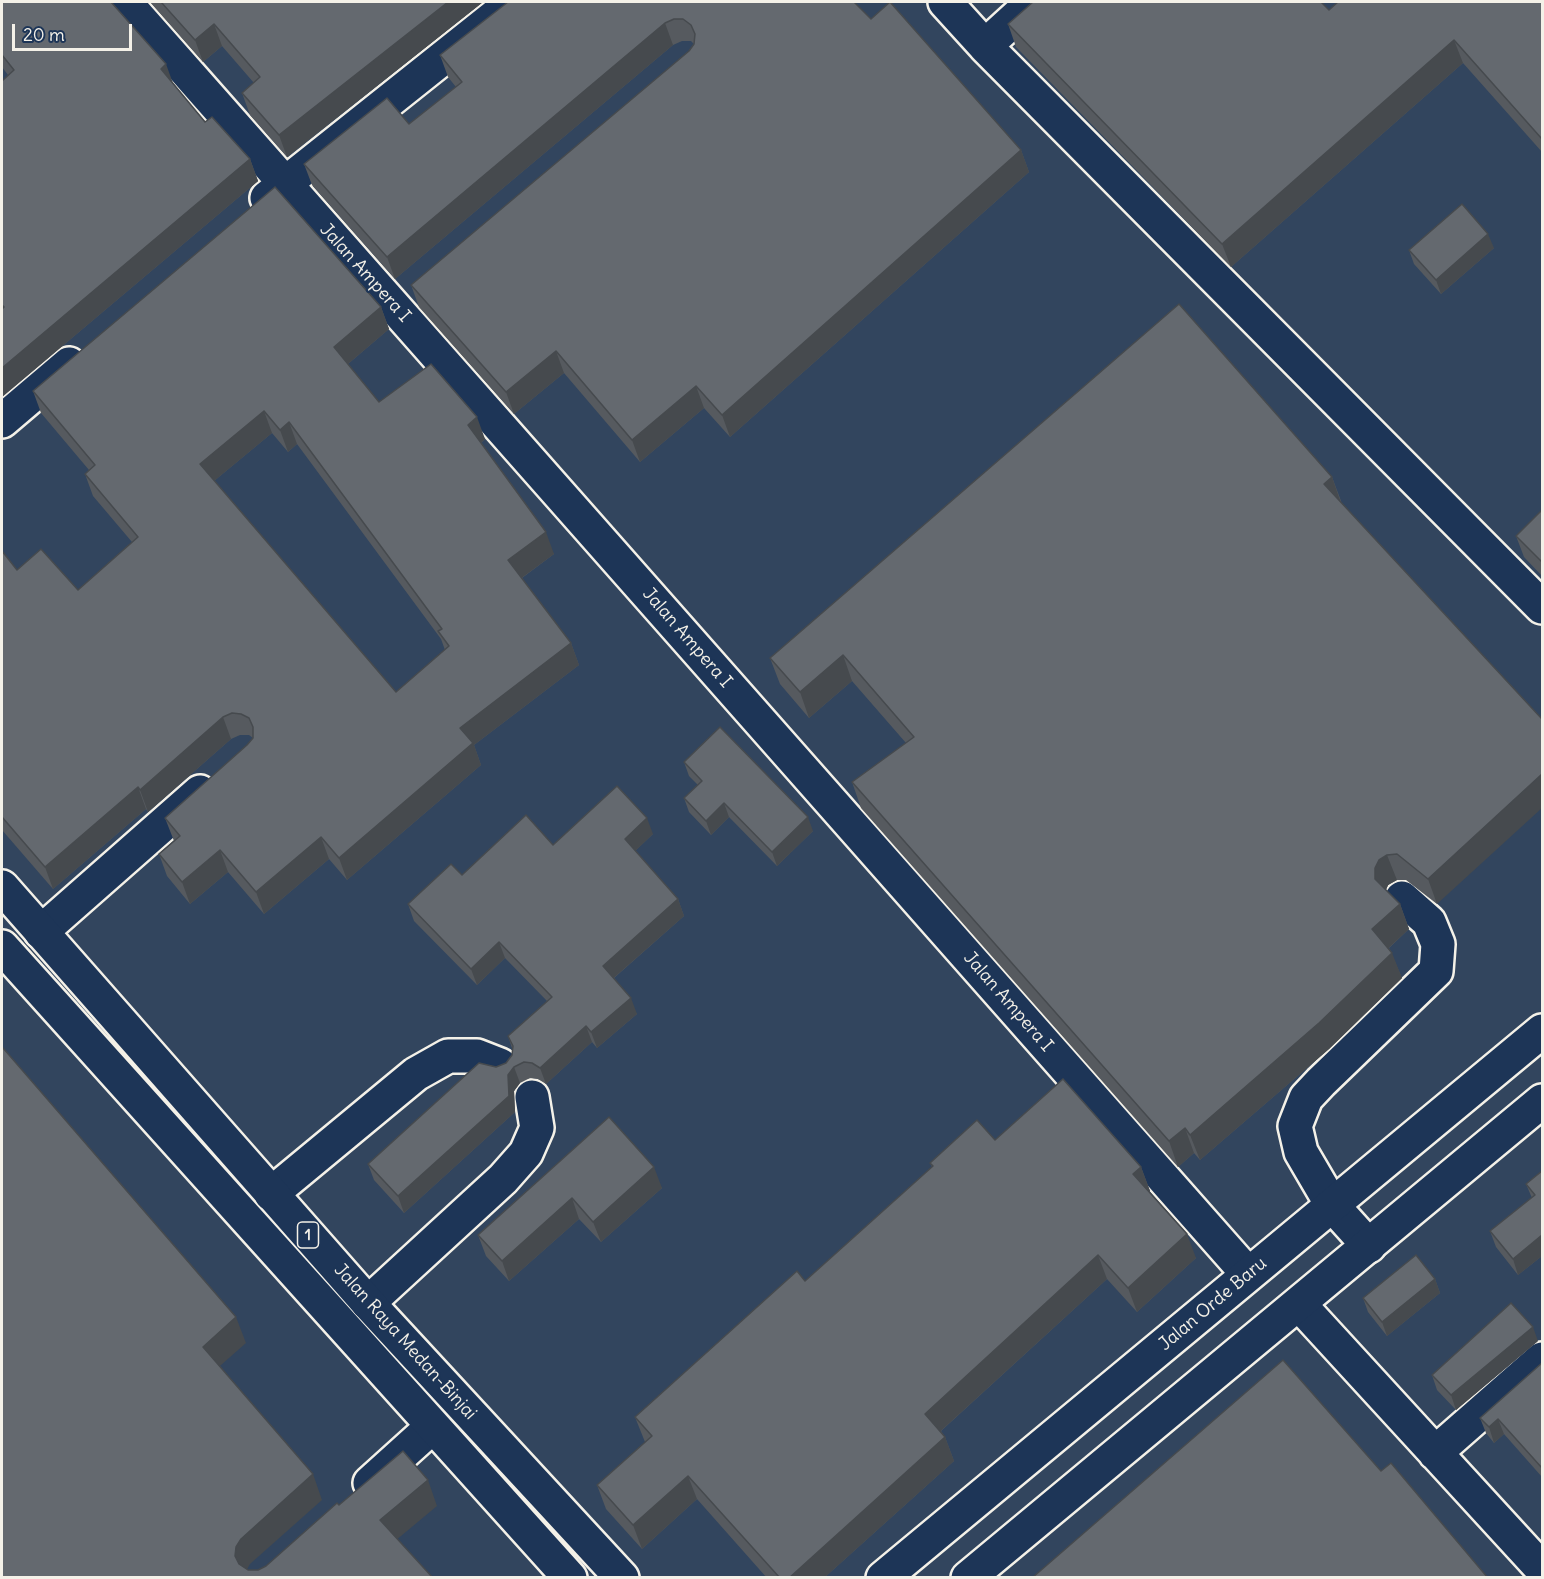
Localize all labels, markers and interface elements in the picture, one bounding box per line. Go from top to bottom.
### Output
scale bar [15,12,135,50]
text: 20 m [23,23,65,46]
street label: Jalan Ampera I [315,219,415,327]
street label: Jalan Ampera I [638,584,736,692]
street label: Jalan Ampera I [959,948,1057,1056]
road number: 1 [298,1222,318,1248]
street label: Jalan Orde Baru [1155,1253,1271,1355]
street label: Jalan Raya Medan-Binjai [329,1260,481,1424]

